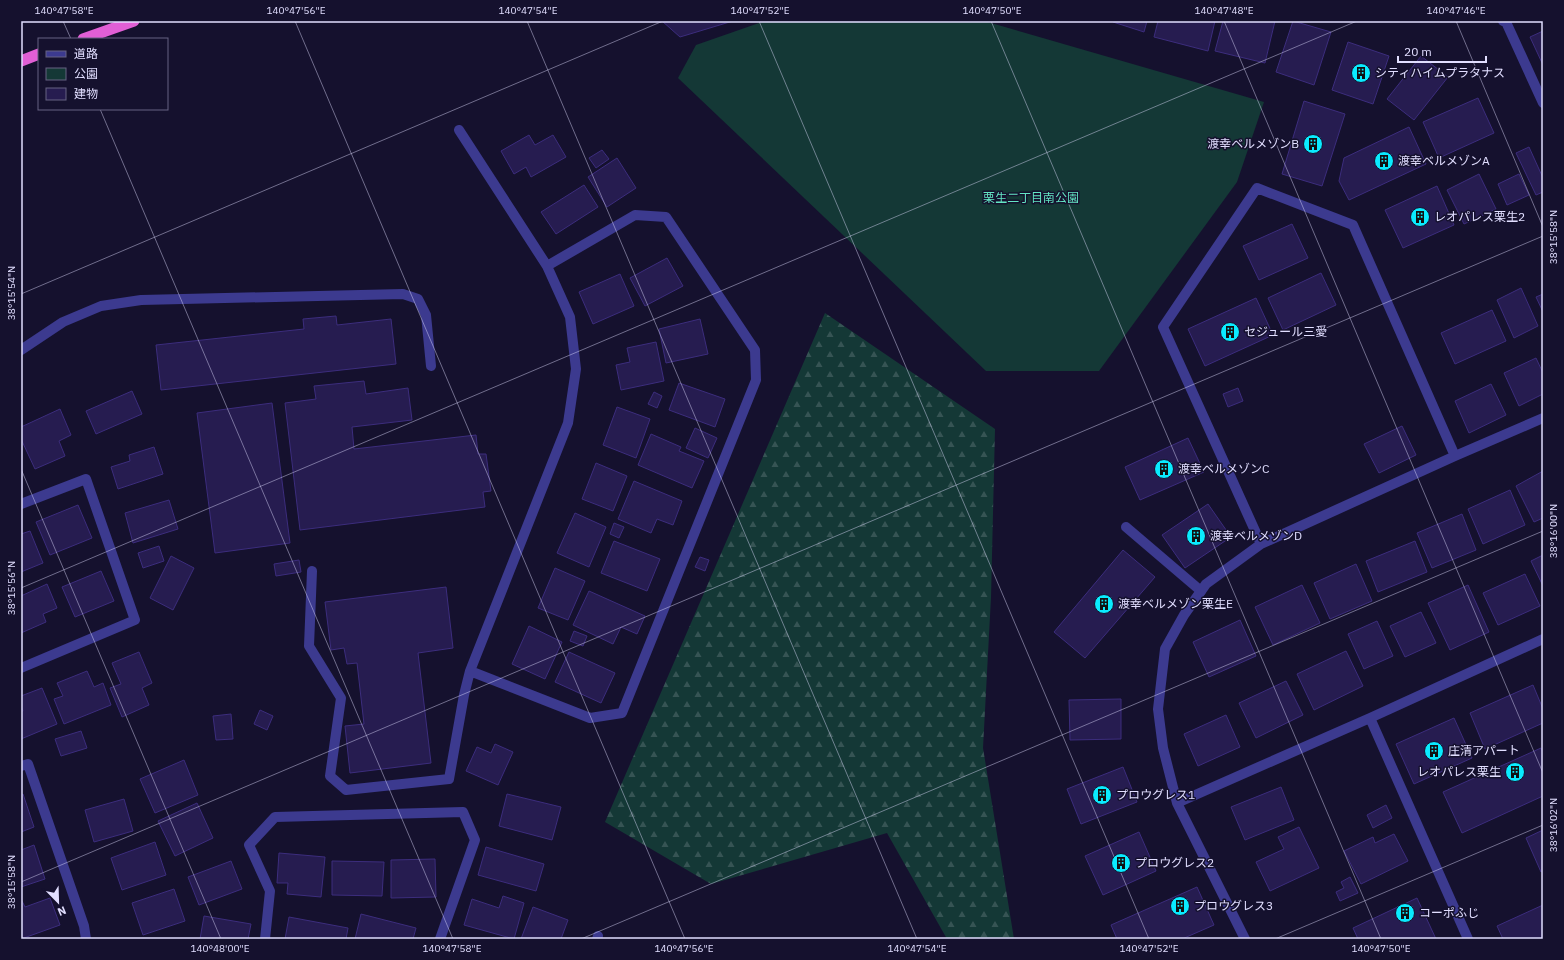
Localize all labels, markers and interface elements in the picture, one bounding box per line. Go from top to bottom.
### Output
text: 140°47'58"E [34,4,94,17]
text: 140°47'56"E [266,4,326,17]
text: 140°47'54"E [498,4,558,17]
text: 140°47'52"E [730,4,790,17]
text: 140°47'50"E [962,4,1022,17]
text: 140°47'48"E [1194,4,1254,17]
text: 140°47'46"E [1426,4,1486,17]
legend [38,38,168,110]
scale bar [1398,38,1486,64]
text: 20 m [1404,44,1432,59]
text: 道路 [74,46,98,61]
building icon: シティハイムプラタナス [1350,62,1372,84]
place label: シティハイムプラタナス [1375,65,1505,80]
text: 公園 [74,66,98,81]
text: 建物 [74,86,98,101]
building icon: 渡幸ベルメゾンB [1302,133,1324,155]
place label: 渡幸ベルメゾンB [1207,136,1299,151]
building icon: 渡幸ベルメゾンA [1373,150,1395,172]
place label: 渡幸ベルメゾンA [1398,153,1490,168]
park label: 栗生二丁目南公園 [983,190,1079,205]
building icon: レオパレス栗生2 [1409,206,1431,228]
place label: レオパレス栗生2 [1434,209,1525,224]
text: 38°15'58"N [1547,210,1560,264]
text: 38°15'54"N [5,266,18,320]
building icon: セジュール三愛 [1219,321,1241,343]
place label: セジュール三愛 [1244,324,1327,339]
building icon: 渡幸ベルメゾンC [1153,458,1175,480]
place label: 渡幸ベルメゾンC [1178,461,1270,476]
text: 38°16'00"N [1547,504,1560,558]
building icon: 渡幸ベルメゾンD [1185,525,1207,547]
place label: 渡幸ベルメゾンD [1210,528,1302,543]
text: 38°15'56"N [5,561,18,615]
building icon: 渡幸ベルメゾン栗生E [1093,593,1115,615]
place label: 渡幸ベルメゾン栗生E [1118,596,1233,611]
building icon: 庄清アパート [1423,740,1445,762]
place label: 庄清アパート [1448,743,1520,758]
building icon: レオパレス栗生 [1504,761,1526,783]
place label: レオパレス栗生 [1417,764,1501,779]
building icon: プロウグレス1 [1091,784,1113,806]
place label: プロウグレス1 [1116,787,1195,802]
text: 38°16'02"N [1547,798,1560,852]
building icon: プロウグレス2 [1110,852,1132,874]
text: 38°15'58"N [5,855,18,909]
place label: プロウグレス2 [1135,855,1214,870]
north arrow [38,882,78,922]
building icon: プロウグレス3 [1169,895,1191,917]
place label: プロウグレス3 [1194,898,1273,913]
building icon: コーポふじ [1394,902,1416,924]
text: N [55,903,68,919]
place label: コーポふじ [1419,905,1479,920]
text: 140°48'00"E [190,942,250,955]
text: 140°47'58"E [422,942,482,955]
text: 140°47'56"E [654,942,714,955]
text: 140°47'54"E [887,942,947,955]
text: 140°47'52"E [1119,942,1179,955]
text: 140°47'50"E [1351,942,1411,955]

